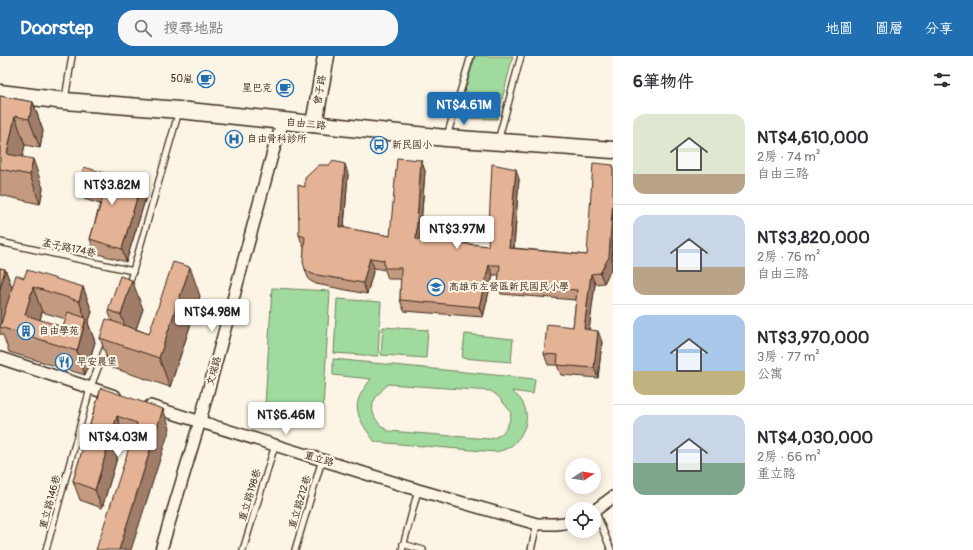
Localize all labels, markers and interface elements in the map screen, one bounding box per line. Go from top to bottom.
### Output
search box [118,10,398,46]
text: Doorstep [20,16,94,40]
icon: search [132,17,154,39]
text: 搜尋地點 [164,19,224,38]
text: 地圖 [825,20,853,37]
text: 圖層 [875,20,903,37]
text: 分享 [925,20,953,37]
cafe icon: 50嵐 [196,69,216,89]
icon: filters [931,69,953,91]
text: 6筆物件 [633,71,694,92]
place label: 50嵐 [171,73,193,85]
street label: 曾子路 [311,74,329,106]
cafe icon: 星巴克 [275,78,295,98]
place label: 星巴克 [242,82,272,94]
pin: NT$4.61M [423,92,505,126]
text: NT$4.61M [436,97,492,113]
street label: 自由三路 [285,116,327,132]
text: NT$4,610,000 [757,127,869,148]
hospital icon: 自由骨科診所 [224,129,244,149]
icon: home [665,130,713,178]
place label: 自由骨科診所 [247,133,307,145]
bus stop icon: 新民國小 [369,135,389,155]
place label: 新民國小 [392,139,432,151]
text: 2房 · 74 m² [757,149,820,165]
text: 自由三路 [757,166,809,182]
pin: NT$3.82M [71,172,153,206]
text: NT$3.82M [84,177,140,193]
pin: NT$3.97M [416,216,498,250]
text: NT$3.97M [429,221,485,237]
text: NT$3,820,000 [757,227,870,248]
icon: home [665,231,713,279]
street label: 孟子路174巷 [41,236,98,260]
text: 2房 · 76 m² [757,249,820,265]
text: 自由三路 [757,266,809,282]
school or university icon: 高雄市左營區新民國民小學 [426,277,446,297]
place label: 高雄市左營區新民國民小學 [449,281,569,293]
pin: NT$4.98M [171,299,253,333]
text: NT$4.98M [184,304,240,320]
building icon: 自由學苑 [16,321,36,341]
place label: 自由學苑 [39,325,79,337]
text: NT$3,970,000 [757,327,869,348]
icon: home [665,331,713,379]
text: 3房 · 77 m² [757,349,820,365]
restaurant icon: 早安晨堡 [54,352,74,372]
street label: 文瑞路 [204,355,224,387]
place label: 早安晨堡 [77,356,117,368]
text: 公寓 [757,366,783,382]
pin: NT$6.46M [245,402,327,436]
text: NT$6.46M [257,407,315,423]
pin: NT$4.03M [77,424,159,458]
text: NT$4,030,000 [757,427,873,448]
text: NT$4.03M [89,429,147,445]
icon: home [665,431,713,479]
street label: 重立路 [303,449,335,469]
text: 2房 · 66 m² [757,449,821,465]
north arrow [565,458,601,494]
map controls [565,458,601,538]
street label: 重立路198巷 [236,466,264,523]
text: 重立路 [757,466,796,482]
street label: 重立路146巷 [37,473,63,530]
street label: 重立路212巷 [286,473,314,530]
button: locate [565,502,601,538]

